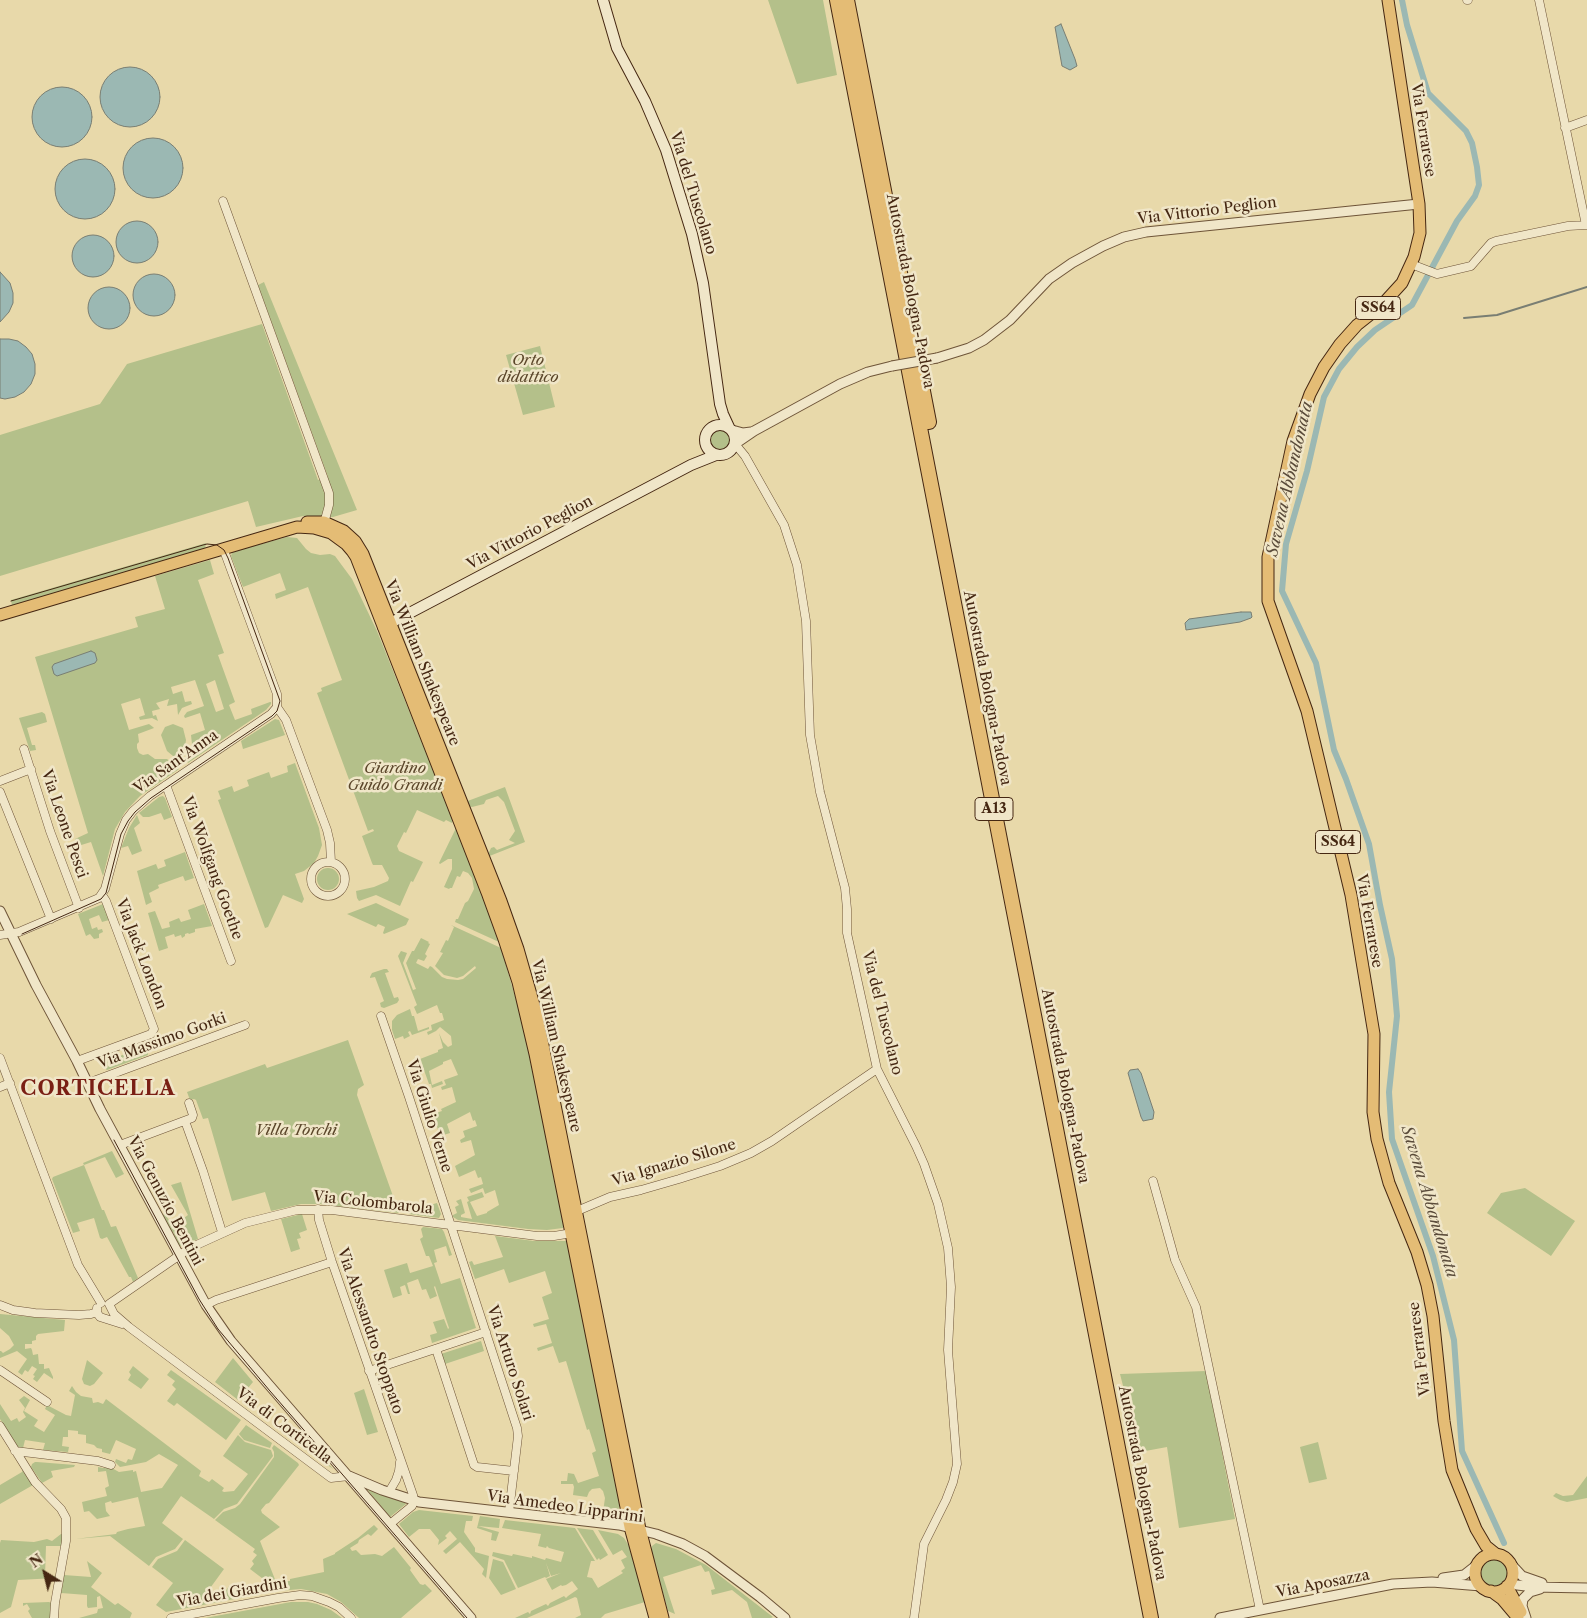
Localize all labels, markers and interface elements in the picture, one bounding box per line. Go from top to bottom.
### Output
street label: Via Ferrarese [1407,82,1439,178]
street label: Via del Tuscolano [666,129,720,257]
street label: Autostrada Bologna-Padova [882,192,938,390]
street label: Via Vittorio Peglion [1136,194,1278,228]
road number: SS64 [1356,296,1400,320]
park label: Orto didattico [498,352,558,387]
water label: Savena Abbandonata [1263,400,1317,558]
street label: Via Vittorio Peglion [464,492,596,574]
street label: Via William Shakespeare [381,578,463,748]
street label: Autostrada Bologna-Padova [959,589,1015,787]
street label: Via Sant'Anna [130,726,222,798]
park label: Giardino Guido Grandi [348,760,442,795]
street label: Via Leone Pesci [37,767,91,881]
street label: Via Wolfgang Goethe [178,794,246,942]
road number: A13 [975,798,1013,821]
road number: SS64 [1316,830,1360,854]
street label: Via Ferrarese [1352,873,1386,969]
street label: Via Jack London [112,896,170,1012]
street label: Via del Tuscolano [858,949,906,1077]
street label: Via William Shakespeare [527,958,585,1134]
street label: Autostrada Bologna-Padova [1037,987,1093,1185]
street label: Via Massimo Gorki [95,1009,229,1073]
street label: Via Giulio Verne [402,1057,456,1175]
district label: CORTICELLA [19,1077,177,1101]
park label: Villa Torchi [255,1122,337,1140]
water label: Savena Abbandonata [1397,1124,1461,1280]
street label: Via Genuzio Bentini [123,1133,207,1269]
street label: Via Ignazio Silone [610,1136,738,1190]
street label: Via Colombarola [312,1188,434,1218]
street label: Via Alessandro Stoppato [333,1246,407,1416]
street label: Via Ferrarese [1405,1301,1435,1397]
street label: Via Arturo Solari [483,1303,537,1423]
street label: Via di Corticella [233,1384,335,1468]
street label: Autostrada Bologna-Padova [1114,1384,1170,1582]
street label: Via Amedeo Lipparini [486,1487,644,1527]
north arrow [20,1548,70,1598]
text: N [26,1550,46,1572]
street label: Via Aposazza [1275,1566,1371,1602]
street label: Via dei Giardini [175,1574,289,1612]

